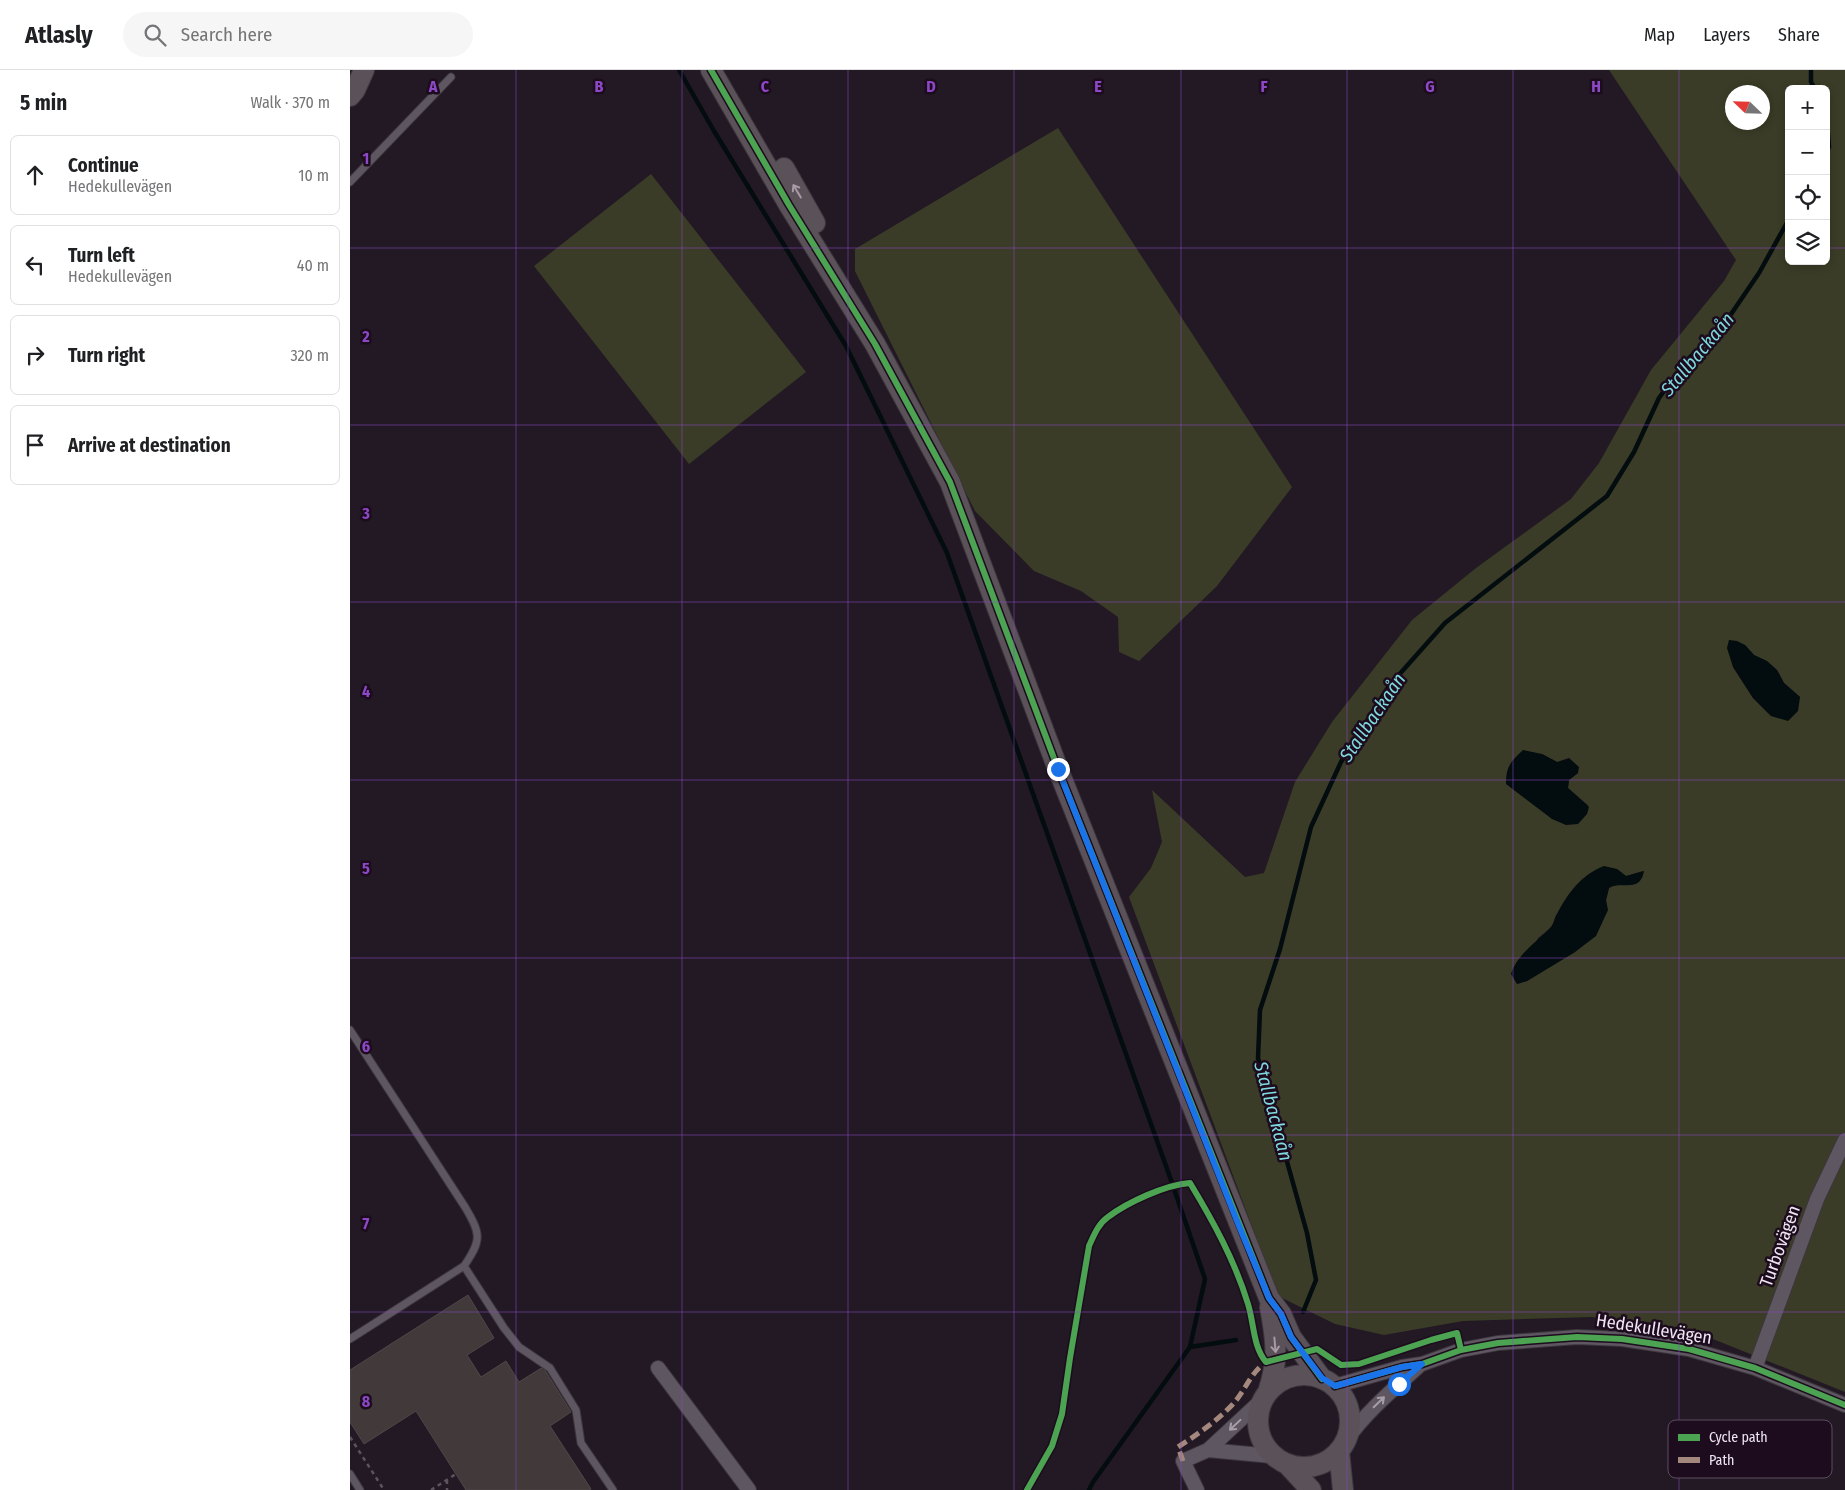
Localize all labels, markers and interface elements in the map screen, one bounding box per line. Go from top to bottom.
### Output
search box [123,12,473,57]
text: Atlasly [25,21,93,49]
icon: search [141,21,169,49]
text: Search here [181,23,272,46]
text: Map [1644,24,1675,46]
text: Layers [1703,24,1750,46]
text: Share [1778,24,1820,46]
text: A [428,77,438,96]
text: B [595,77,604,96]
text: C [761,77,770,96]
text: D [926,77,936,96]
text: E [1094,77,1102,96]
text: F [1260,77,1268,96]
text: G [1425,77,1435,96]
text: H [1591,77,1601,96]
north arrow [1725,85,1770,130]
map controls [1785,85,1830,265]
button: + [1785,85,1830,130]
text: 5 min [20,90,67,116]
text: Walk · 370 m [250,93,330,112]
button: − [1785,130,1830,175]
text: 1 [363,149,369,168]
text: Continue [68,154,139,177]
icon: ahead [21,161,49,189]
text: 10 m [298,166,329,185]
button: locate [1785,175,1830,220]
text: Hedekullevägen [68,177,172,196]
one-way arrow [792,185,802,199]
button: layers [1785,220,1830,265]
text: Turn left [68,244,135,267]
icon: left [21,251,49,279]
text: 40 m [297,256,329,275]
text: Hedekullevägen [68,267,172,286]
water label: Stallbackaån [1655,308,1739,402]
text: 2 [361,327,370,346]
icon: right [21,341,49,369]
text: Turn right [68,344,145,367]
text: 320 m [290,346,329,365]
icon: arrive [21,431,49,459]
text: Arrive at destination [68,434,231,457]
text: 3 [361,504,370,523]
water label: Stallbackaån [1334,669,1410,767]
text: 4 [362,682,370,701]
route end [1047,758,1070,781]
text: 5 [362,859,370,878]
text: 6 [362,1037,370,1056]
water label: Stallbackaån [1249,1058,1298,1163]
street label: Turbovägen [1755,1202,1805,1290]
text: 7 [363,1214,370,1233]
street label: Hedekullevägen [1594,1309,1714,1349]
one-way arrow [1270,1337,1279,1353]
route start [1388,1373,1411,1396]
text: 8 [362,1392,371,1411]
one-way arrow [1373,1396,1385,1408]
one-way arrow [1229,1419,1242,1431]
legend [1668,1420,1832,1478]
text: Cycle path [1709,1429,1768,1446]
text: Path [1709,1452,1734,1469]

